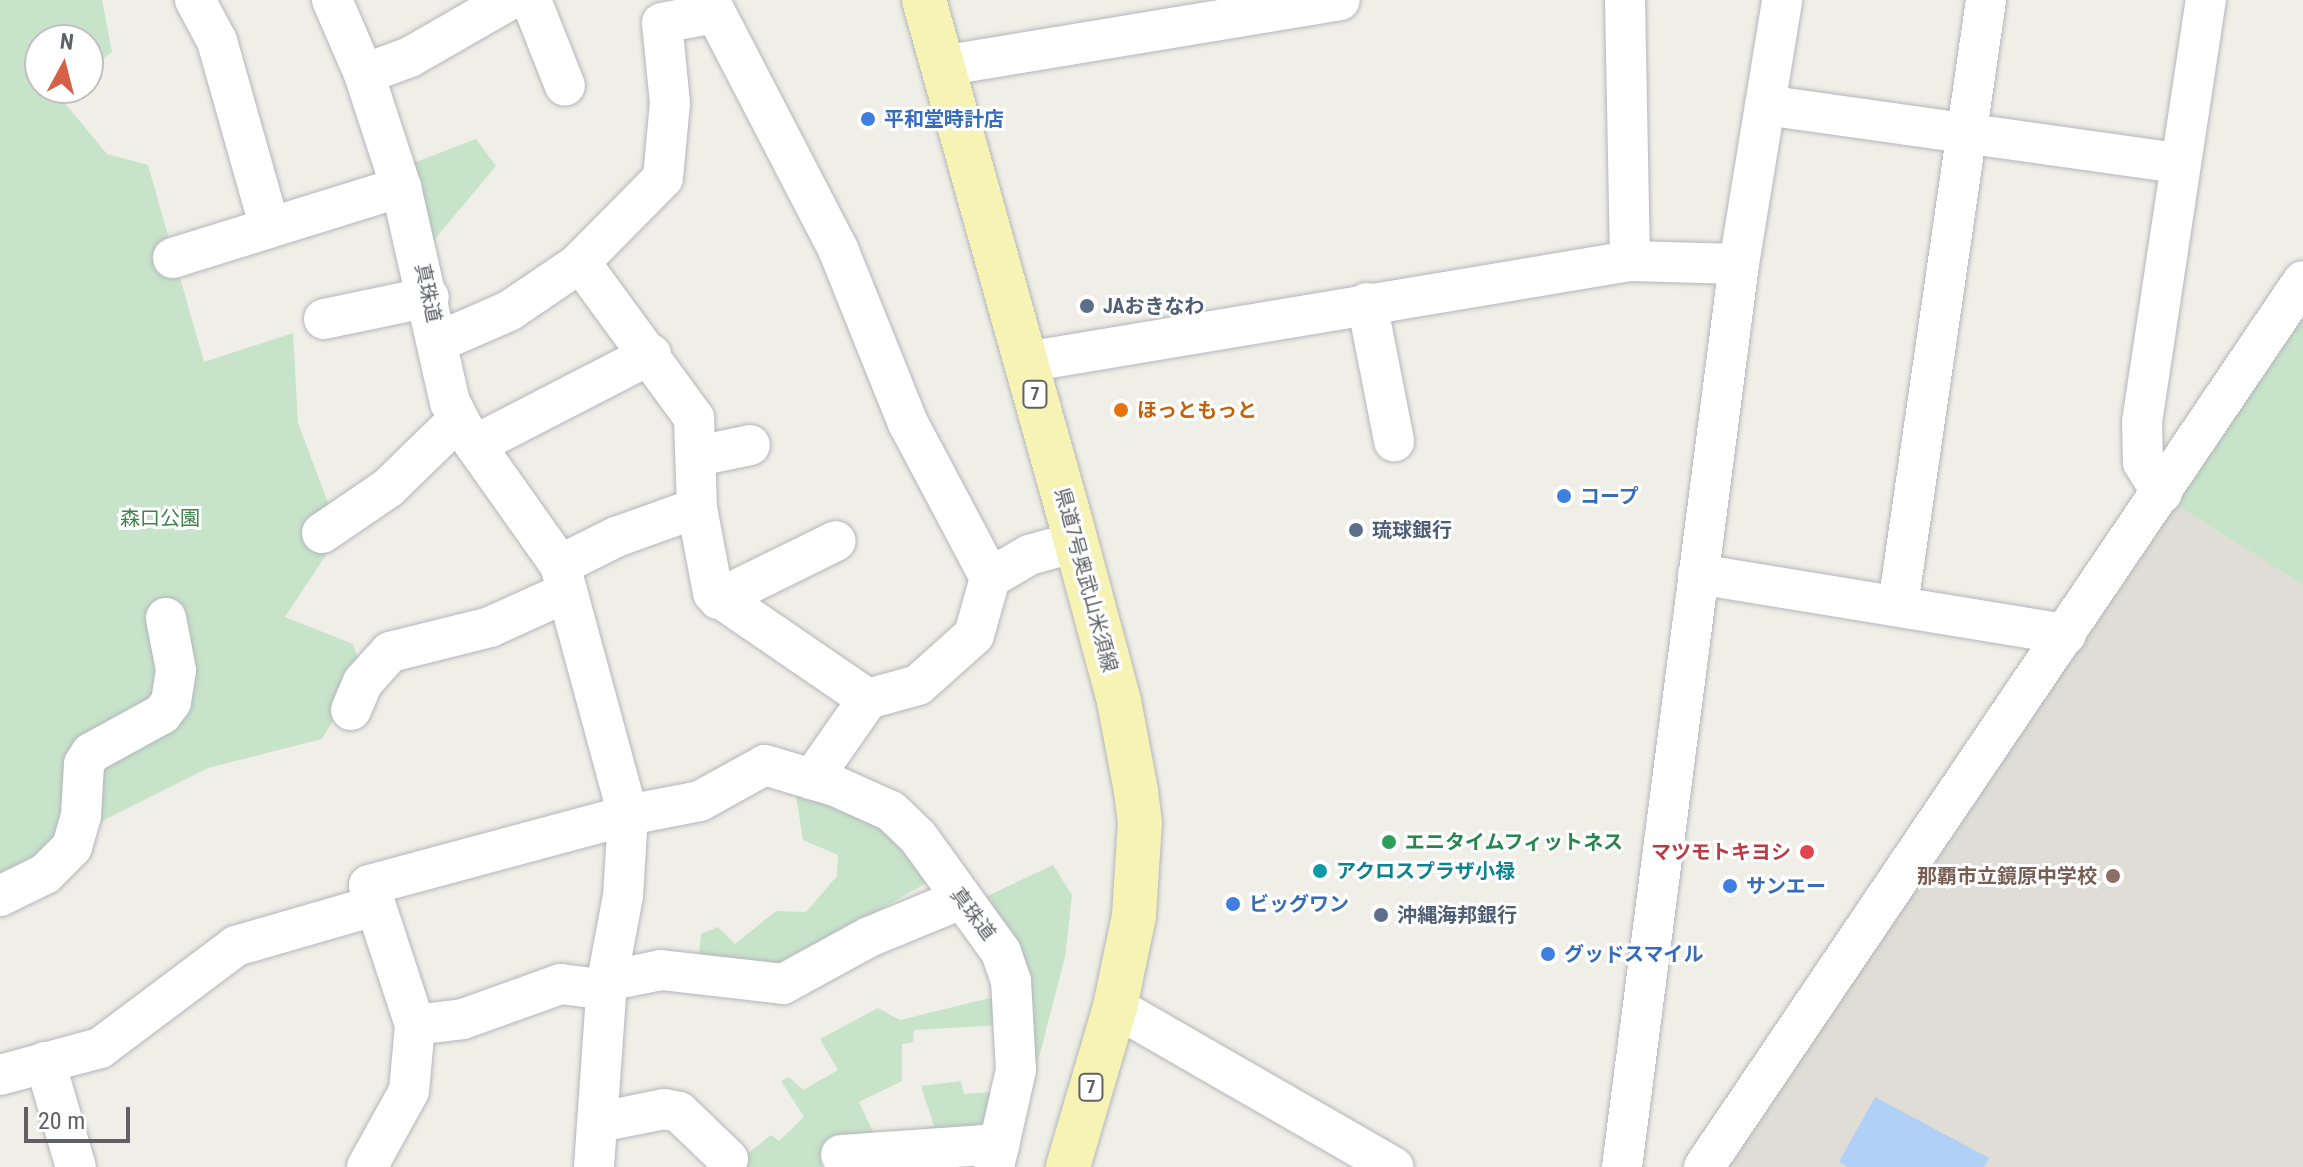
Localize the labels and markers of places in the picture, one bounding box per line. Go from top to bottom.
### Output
place label: 平和堂時計店 [884,107,1004,131]
marker: 平和堂時計店 [859,110,877,128]
place label: JAおきなわ [1103,294,1205,318]
marker: JAおきなわ [1078,297,1096,315]
place label: ほっともっと [1137,398,1257,422]
marker: ほっともっと [1112,401,1130,419]
place label: コープ [1580,484,1640,508]
marker: コープ [1555,487,1573,505]
place label: 琉球銀行 [1372,518,1452,542]
marker: 琉球銀行 [1347,521,1365,539]
place label: エニタイムフィットネス [1405,830,1625,854]
marker: エニタイムフィットネス [1380,833,1398,851]
place label: マツモトキヨシ [1651,840,1791,864]
marker: マツモトキヨシ [1798,843,1816,861]
place label: アクロスプラザ小禄 [1336,859,1516,883]
marker: アクロスプラザ小禄 [1311,862,1329,880]
place label: 那覇市立鏡原中学校 [1917,864,2097,888]
marker: 那覇市立鏡原中学校 [2104,867,2122,885]
place label: サンエー [1746,874,1826,898]
marker: サンエー [1721,877,1739,895]
place label: ビッグワン [1249,892,1349,916]
marker: ビッグワン [1224,895,1242,913]
place label: 沖縄海邦銀行 [1397,903,1517,927]
marker: 沖縄海邦銀行 [1372,906,1390,924]
place label: グッドスマイル [1564,942,1704,966]
marker: グッドスマイル [1539,945,1557,963]

